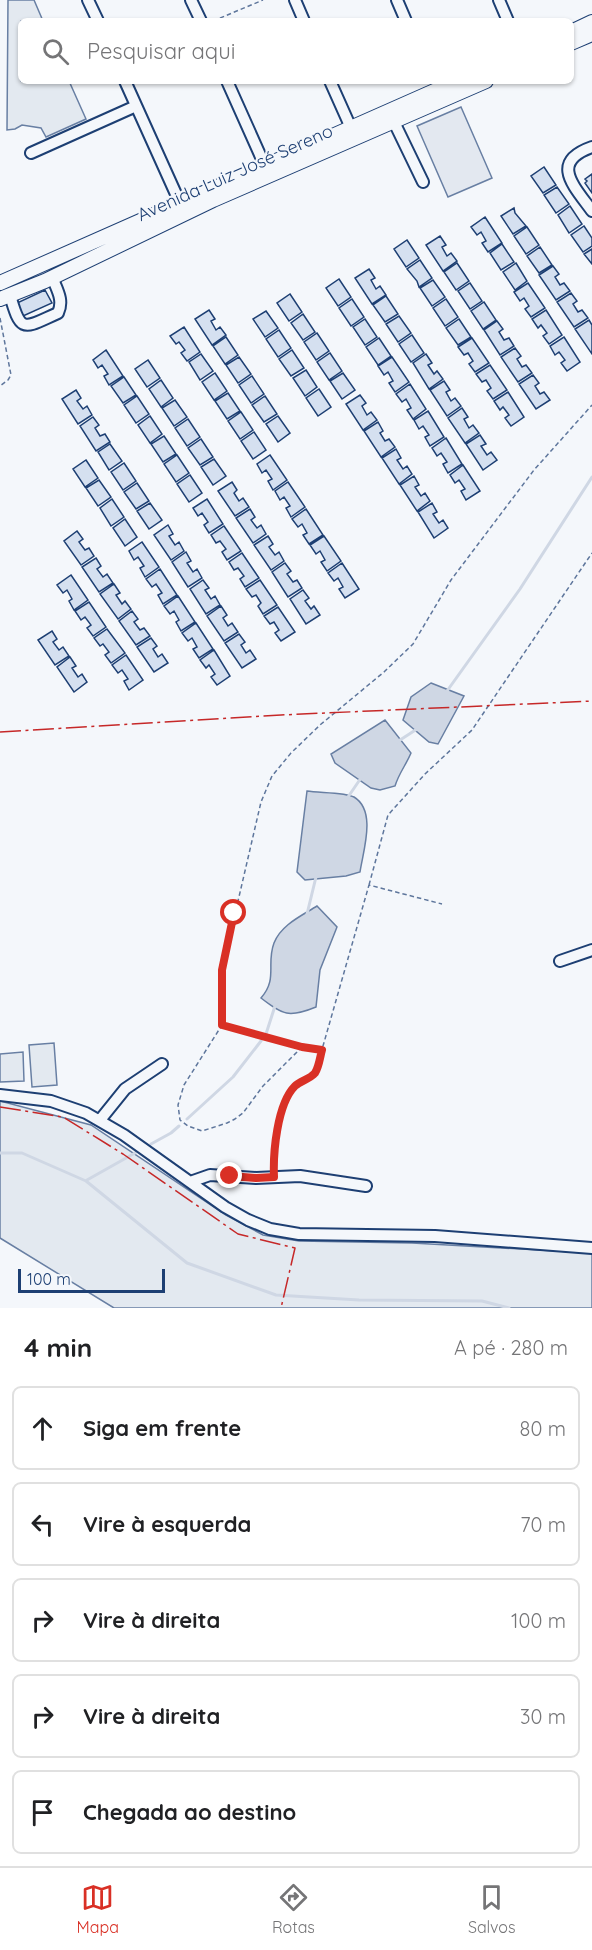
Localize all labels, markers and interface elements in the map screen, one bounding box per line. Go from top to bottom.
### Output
search box [18,18,574,84]
icon: search [39,35,72,68]
text: Pesquisar aqui [87,37,235,65]
street label: Avenida Luiz José Sereno [133,119,336,226]
route start [220,899,246,925]
route end [216,1162,242,1188]
scale bar [18,1266,165,1294]
text: 100 m [27,1269,71,1289]
text: 4 min [24,1331,92,1364]
text: A pé · 280 m [454,1335,568,1360]
icon: ahead [26,1412,59,1445]
text: Siga em frente [83,1414,241,1442]
text: 80 m [520,1416,566,1441]
icon: left [26,1508,59,1541]
text: Vire à esquerda [83,1510,251,1538]
text: 70 m [520,1512,566,1537]
icon: right [26,1604,59,1637]
text: Vire à direita [83,1606,220,1634]
text: 100 m [511,1608,566,1633]
icon: right [26,1700,59,1733]
text: Vire à direita [83,1702,220,1730]
text: 30 m [520,1704,566,1729]
icon: arrive [26,1796,59,1829]
text: Chegada ao destino [83,1798,296,1826]
tab: Mapa [77,1881,119,1937]
tab: Rotas [272,1881,315,1937]
tab: Salvos [468,1881,515,1937]

